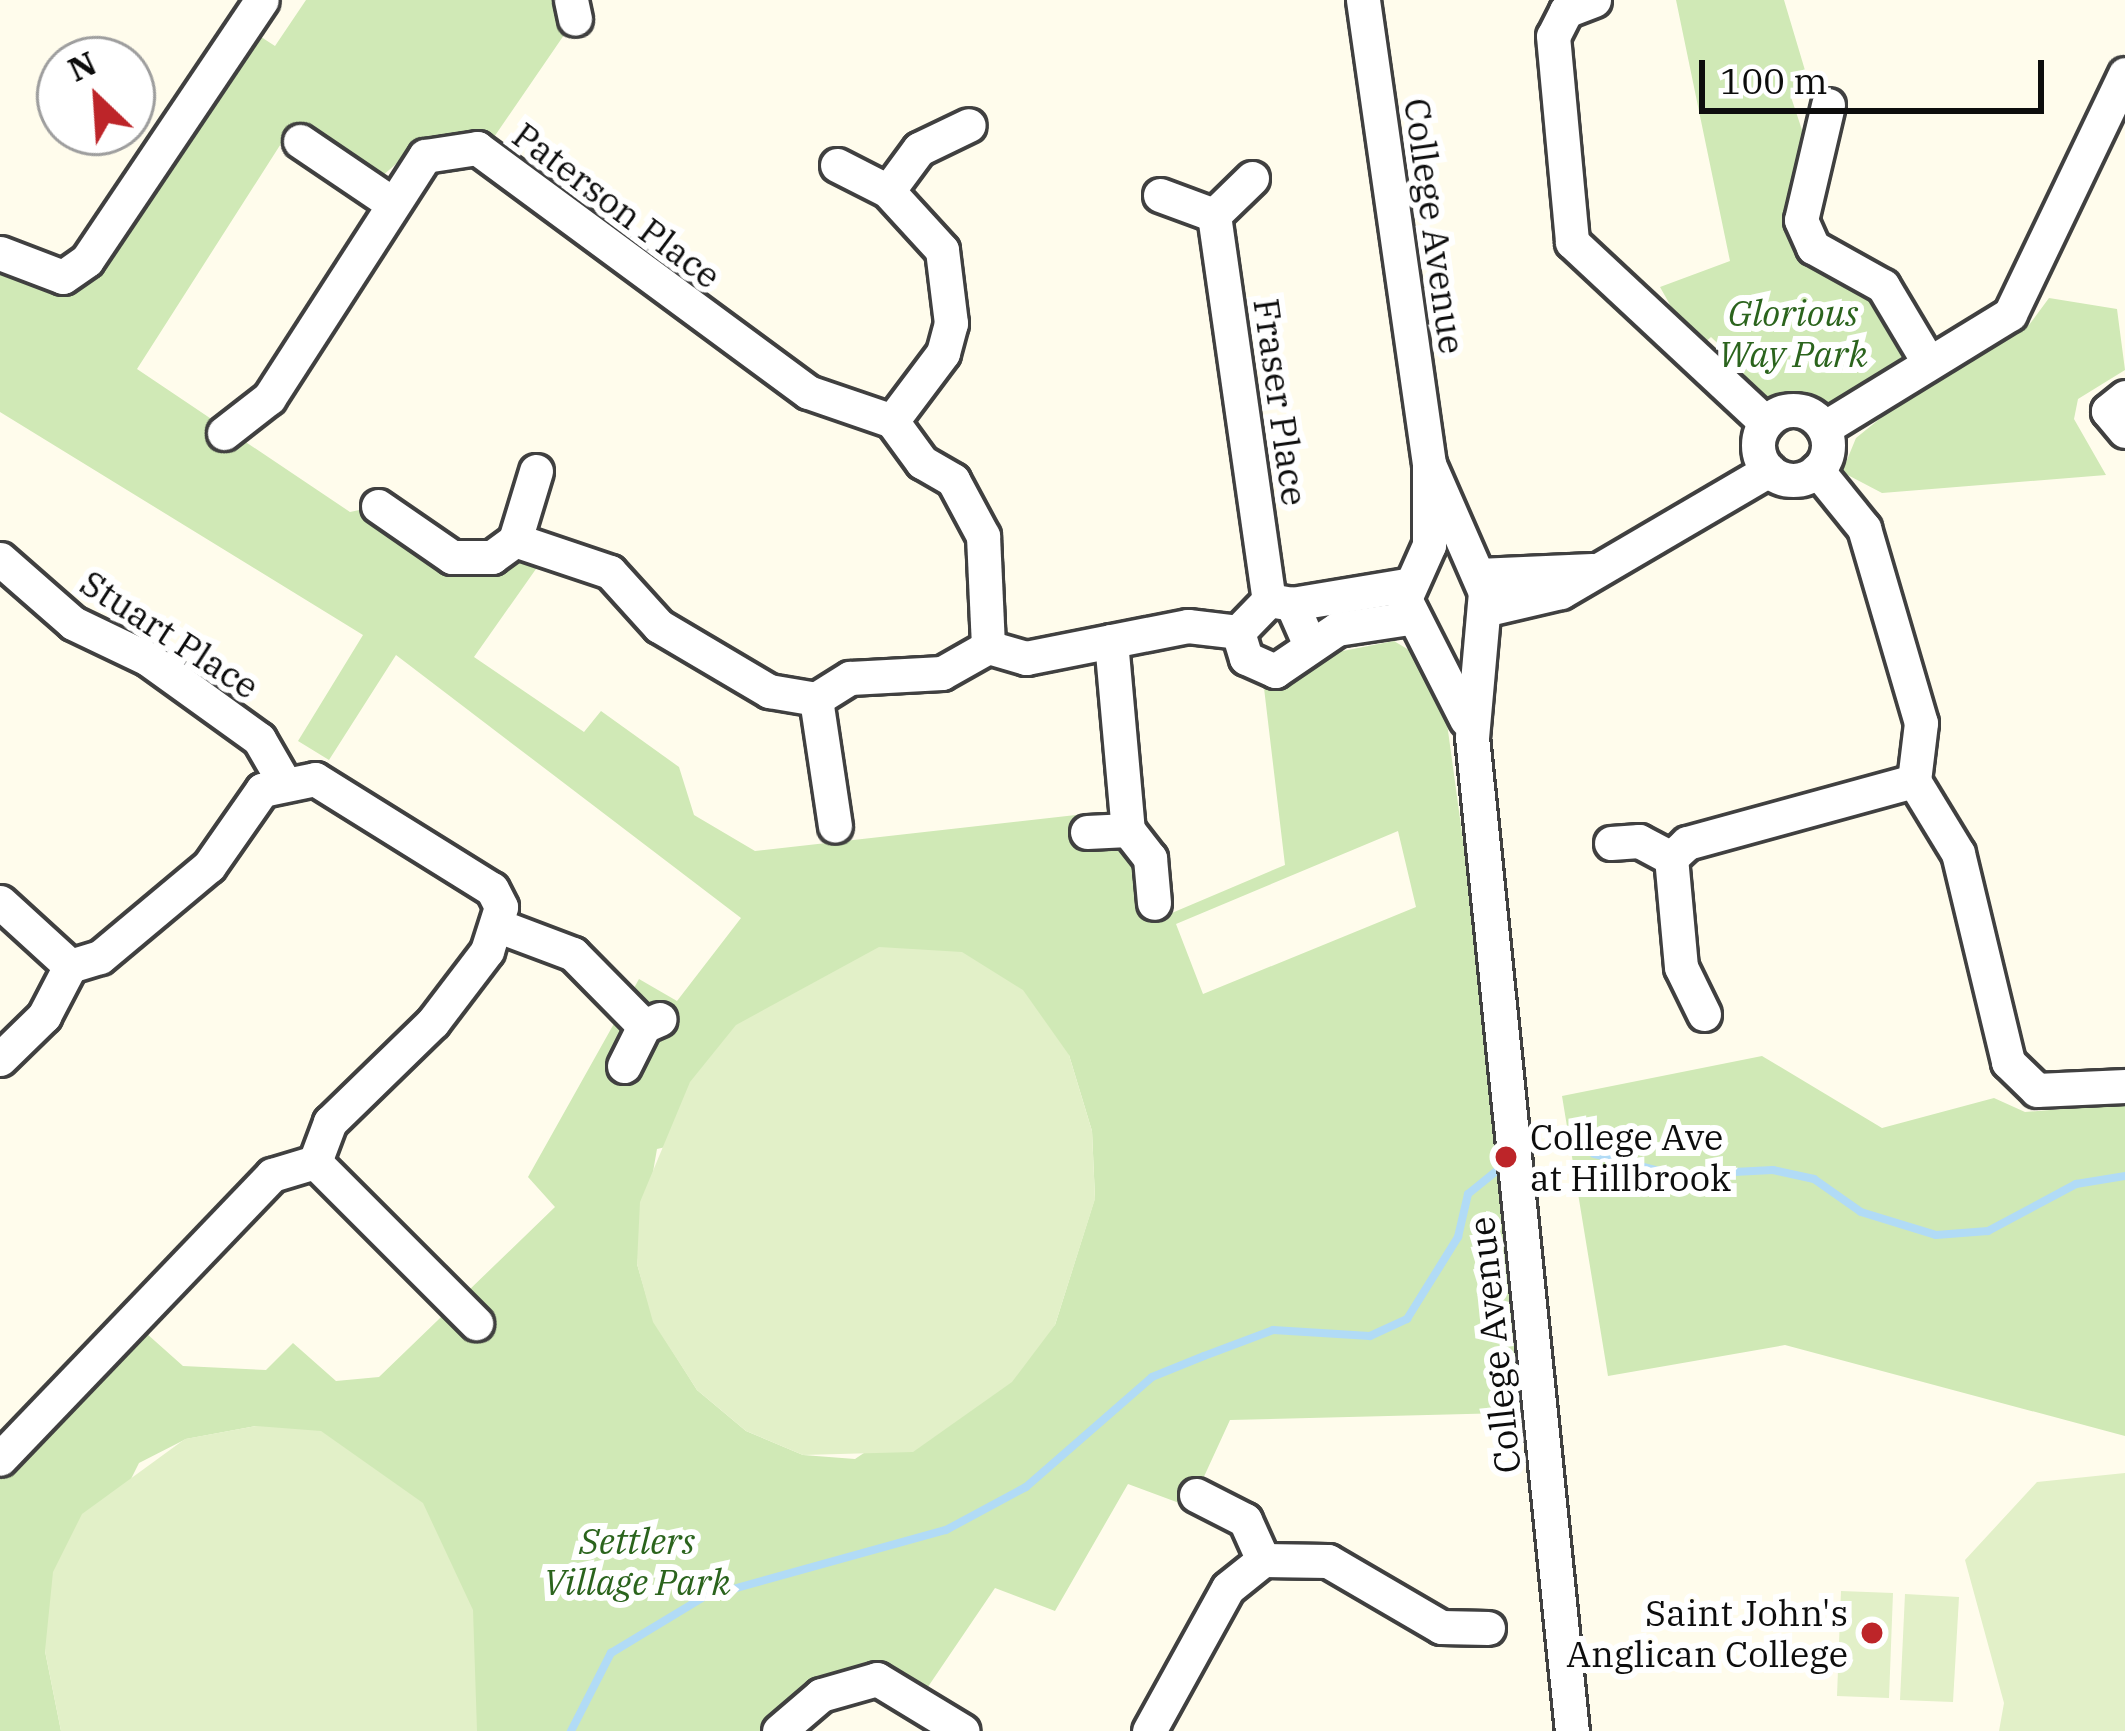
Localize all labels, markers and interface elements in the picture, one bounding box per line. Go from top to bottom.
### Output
north arrow [36,36,156,156]
scale bar [1705,36,2050,110]
text: N [61,41,103,91]
text: 100 m [1720,57,1827,104]
street label: College Avenue [1396,95,1474,357]
street label: Paterson Place [505,113,729,297]
park label: Glorious Way Park [1718,290,1868,375]
street label: Fraser Place [1245,296,1317,508]
street label: Stuart Place [73,560,267,708]
place label: College Ave at Hillbrook [1530,1114,1731,1199]
marker: College Ave at Hillbrook [1493,1144,1519,1170]
street label: College Avenue [1459,1215,1529,1475]
park label: Settlers Village Park [543,1518,731,1603]
place label: Saint John's Anglican College [1566,1590,1848,1675]
marker: Saint John's Anglican College [1859,1620,1885,1646]

